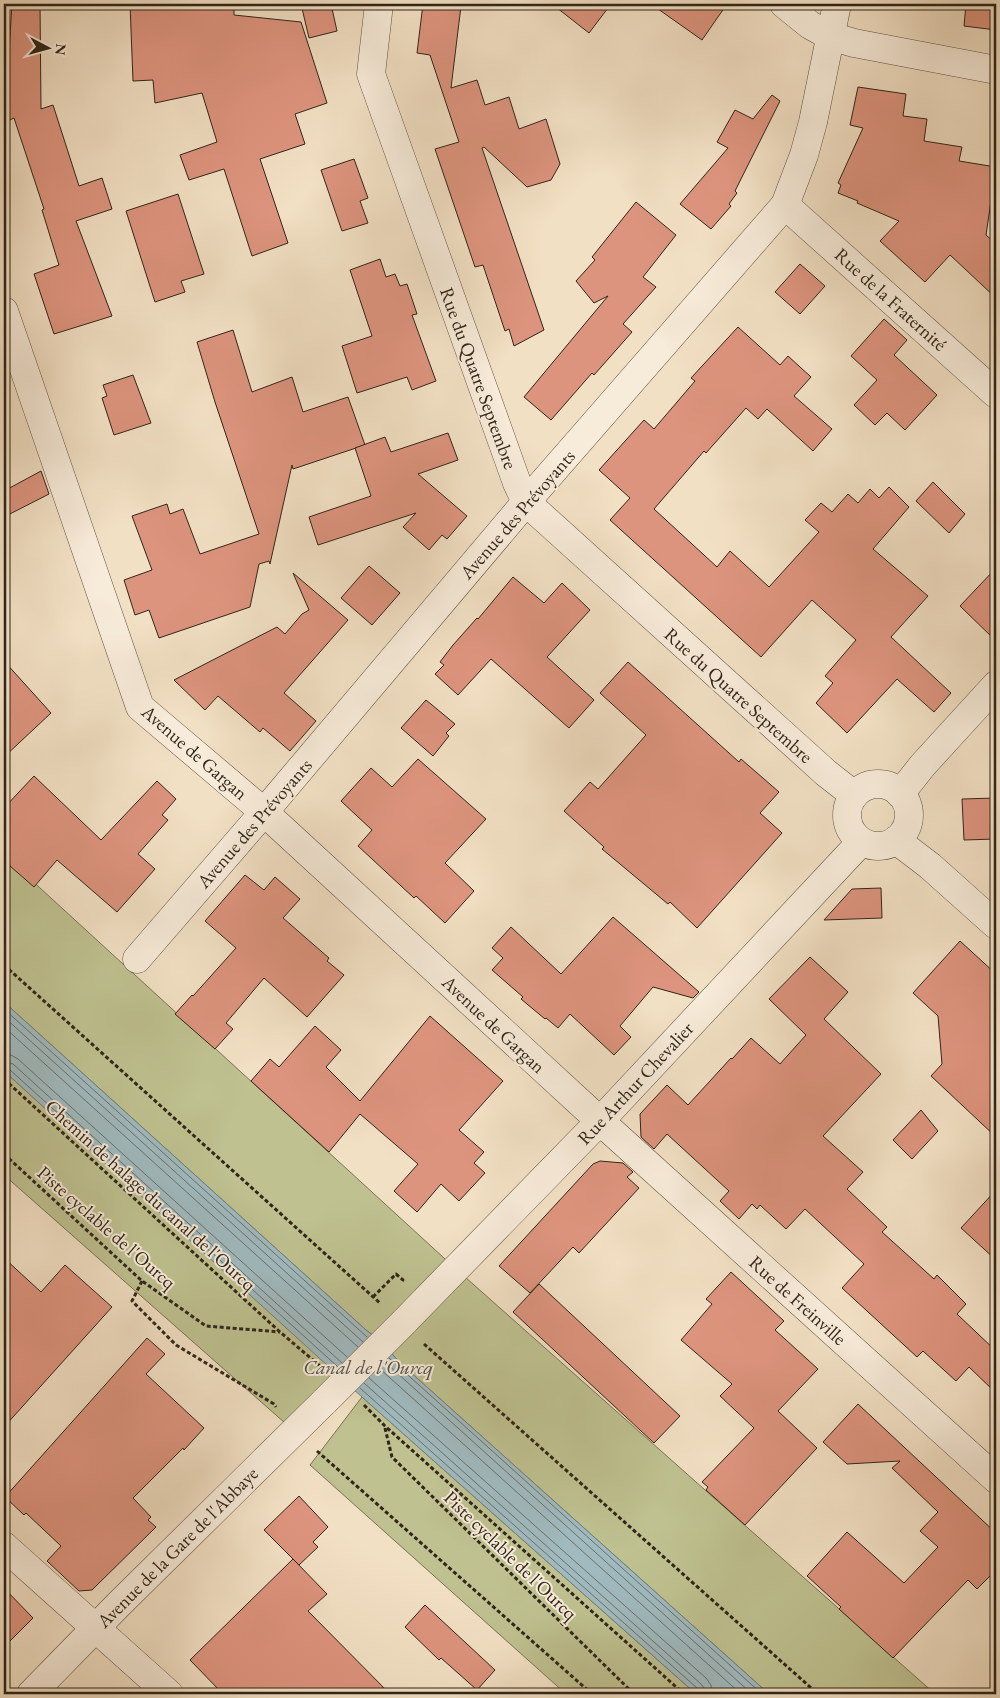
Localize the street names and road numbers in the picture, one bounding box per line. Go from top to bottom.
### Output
street label: Rue de la Fraternité [829,242,952,356]
street label: Rue du Quatre Septembre [434,284,523,472]
street label: Avenue des Prévoyants [453,444,581,585]
street label: Rue du Quatre Septembre [659,622,818,769]
street label: Avenue de Gargan [136,699,253,805]
street label: Avenue des Prévoyants [190,753,318,894]
street label: Avenue de Gargan [436,969,551,1079]
street label: Rue Arthur Chevalier [572,1016,699,1150]
street label: Chemin de halage du canal de l'Ourcq [40,1094,261,1297]
street label: Piste cyclable de l'Ourcq [32,1160,181,1295]
street label: Rue de Freinville [744,1250,852,1351]
street label: Avenue de la Gare de l'Abbaye [91,1461,263,1634]
street label: Piste cyclable de l'Ourcq [439,1485,583,1626]

